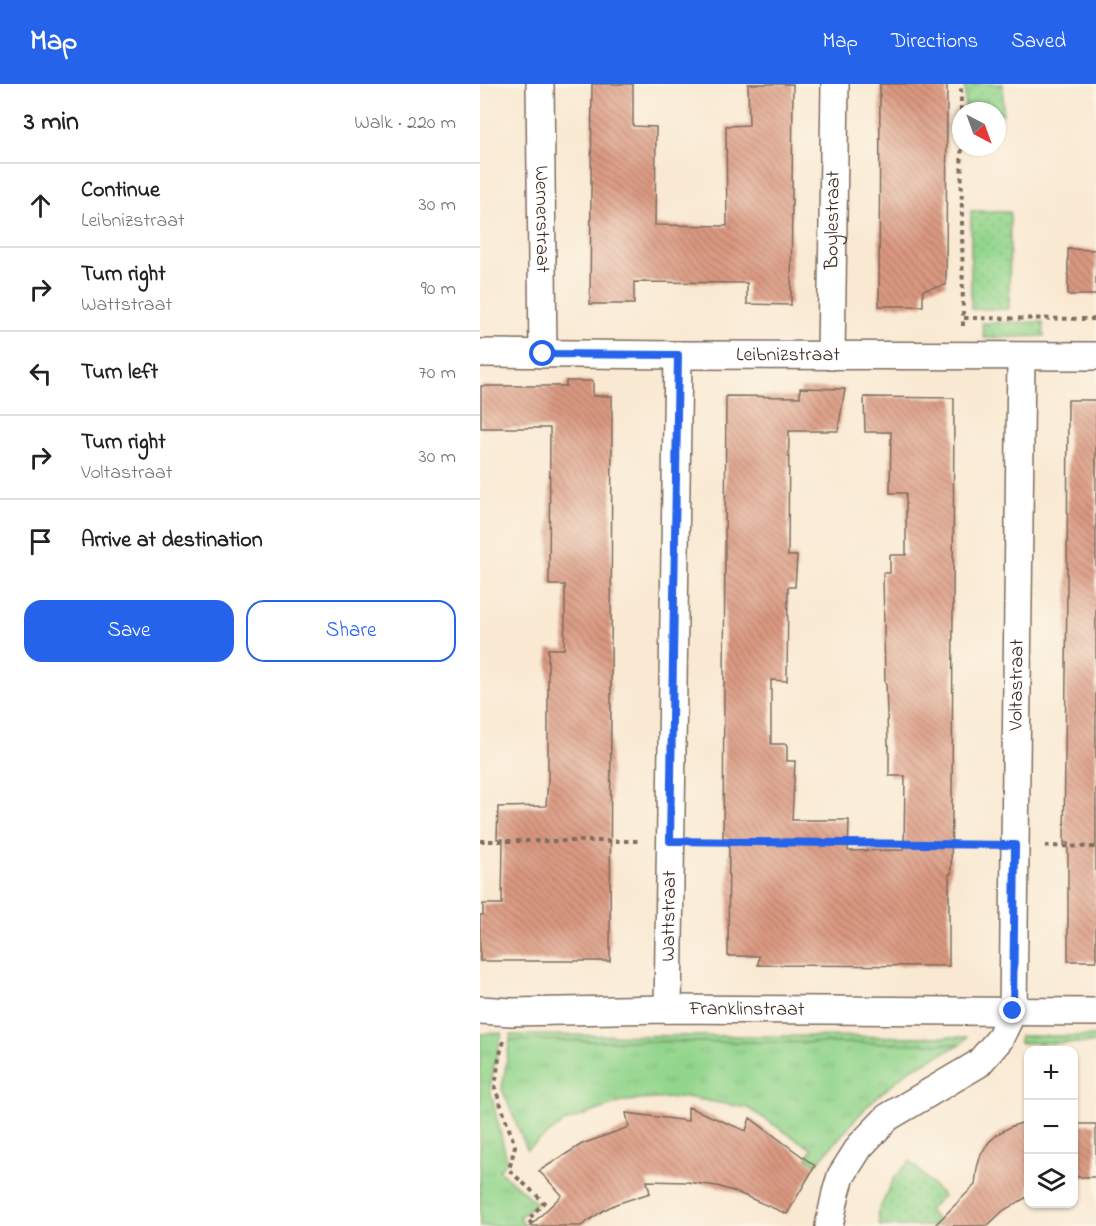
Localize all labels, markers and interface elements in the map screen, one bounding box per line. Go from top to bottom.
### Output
text: Map [30,22,77,63]
text: Map [822,27,858,57]
text: Directions [891,27,978,57]
text: Saved [1011,27,1066,57]
north arrow [952,102,1006,156]
text: 3 min [24,104,79,142]
text: Walk · 220 m [354,109,456,138]
street label: Wernerstraat [526,165,557,273]
street label: Boylestraat [818,170,848,271]
text: Continue [81,175,160,207]
icon: ahead [24,189,57,222]
text: 30 m [419,191,456,220]
text: Leibnizstraat [81,207,185,236]
text: Turn right [81,259,166,291]
icon: right [24,273,57,306]
text: 90 m [421,275,456,304]
text: Wattstraat [81,291,172,320]
route start [529,340,555,366]
street label: Leibnizstraat [736,341,840,370]
icon: left [24,357,57,390]
text: Turn left [81,357,158,389]
text: 70 m [419,359,456,388]
text: Turn right [81,427,166,459]
icon: right [24,441,57,474]
text: 30 m [419,443,456,472]
text: Voltastraat [81,459,173,488]
icon: arrive [24,525,57,558]
text: Arrive at destination [81,525,263,557]
button: Save [24,600,234,662]
button: Share [246,600,456,662]
street label: Voltastraat [1002,639,1032,732]
street label: Wattstraat [654,870,685,962]
street label: Franklinstraat [688,995,805,1024]
route end [999,997,1025,1023]
map controls [1024,1046,1078,1208]
button: + [1024,1046,1078,1100]
button: − [1024,1100,1078,1154]
button: layers [1024,1154,1078,1208]

